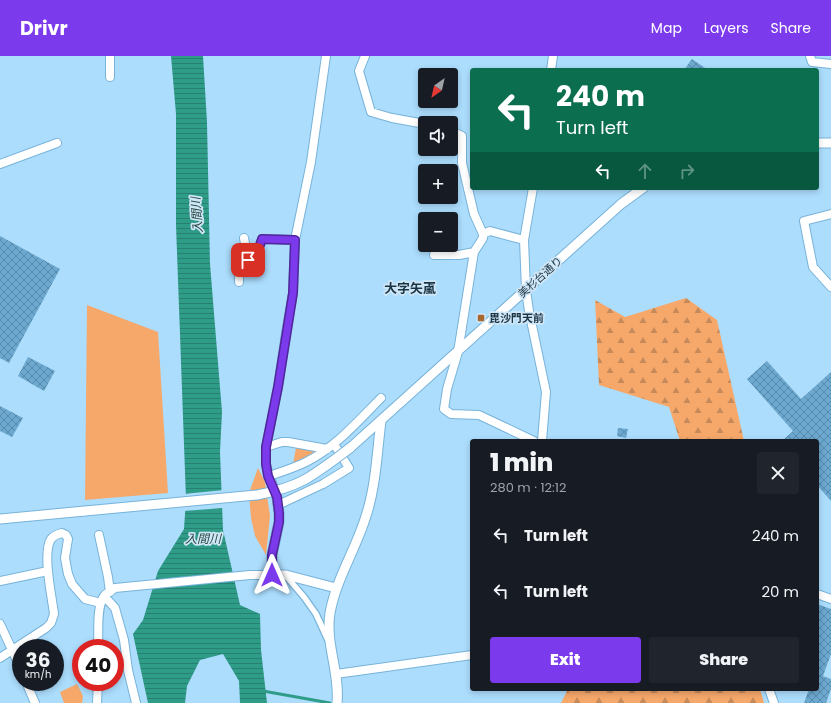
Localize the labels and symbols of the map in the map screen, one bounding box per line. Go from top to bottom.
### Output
north arrow [418,68,458,108]
water label: 入間川 [187,194,206,234]
pin [231,243,265,277]
street label: 美杉台通り [514,253,566,301]
district label: 大字矢颪 [384,279,436,298]
place label: 毘沙門天前 [489,310,544,326]
marker: 毘沙門天前 [476,313,486,323]
water label: 入間川 [185,530,223,547]
position arrow [251,554,293,596]
speed limit sign: 40 [72,639,124,691]

